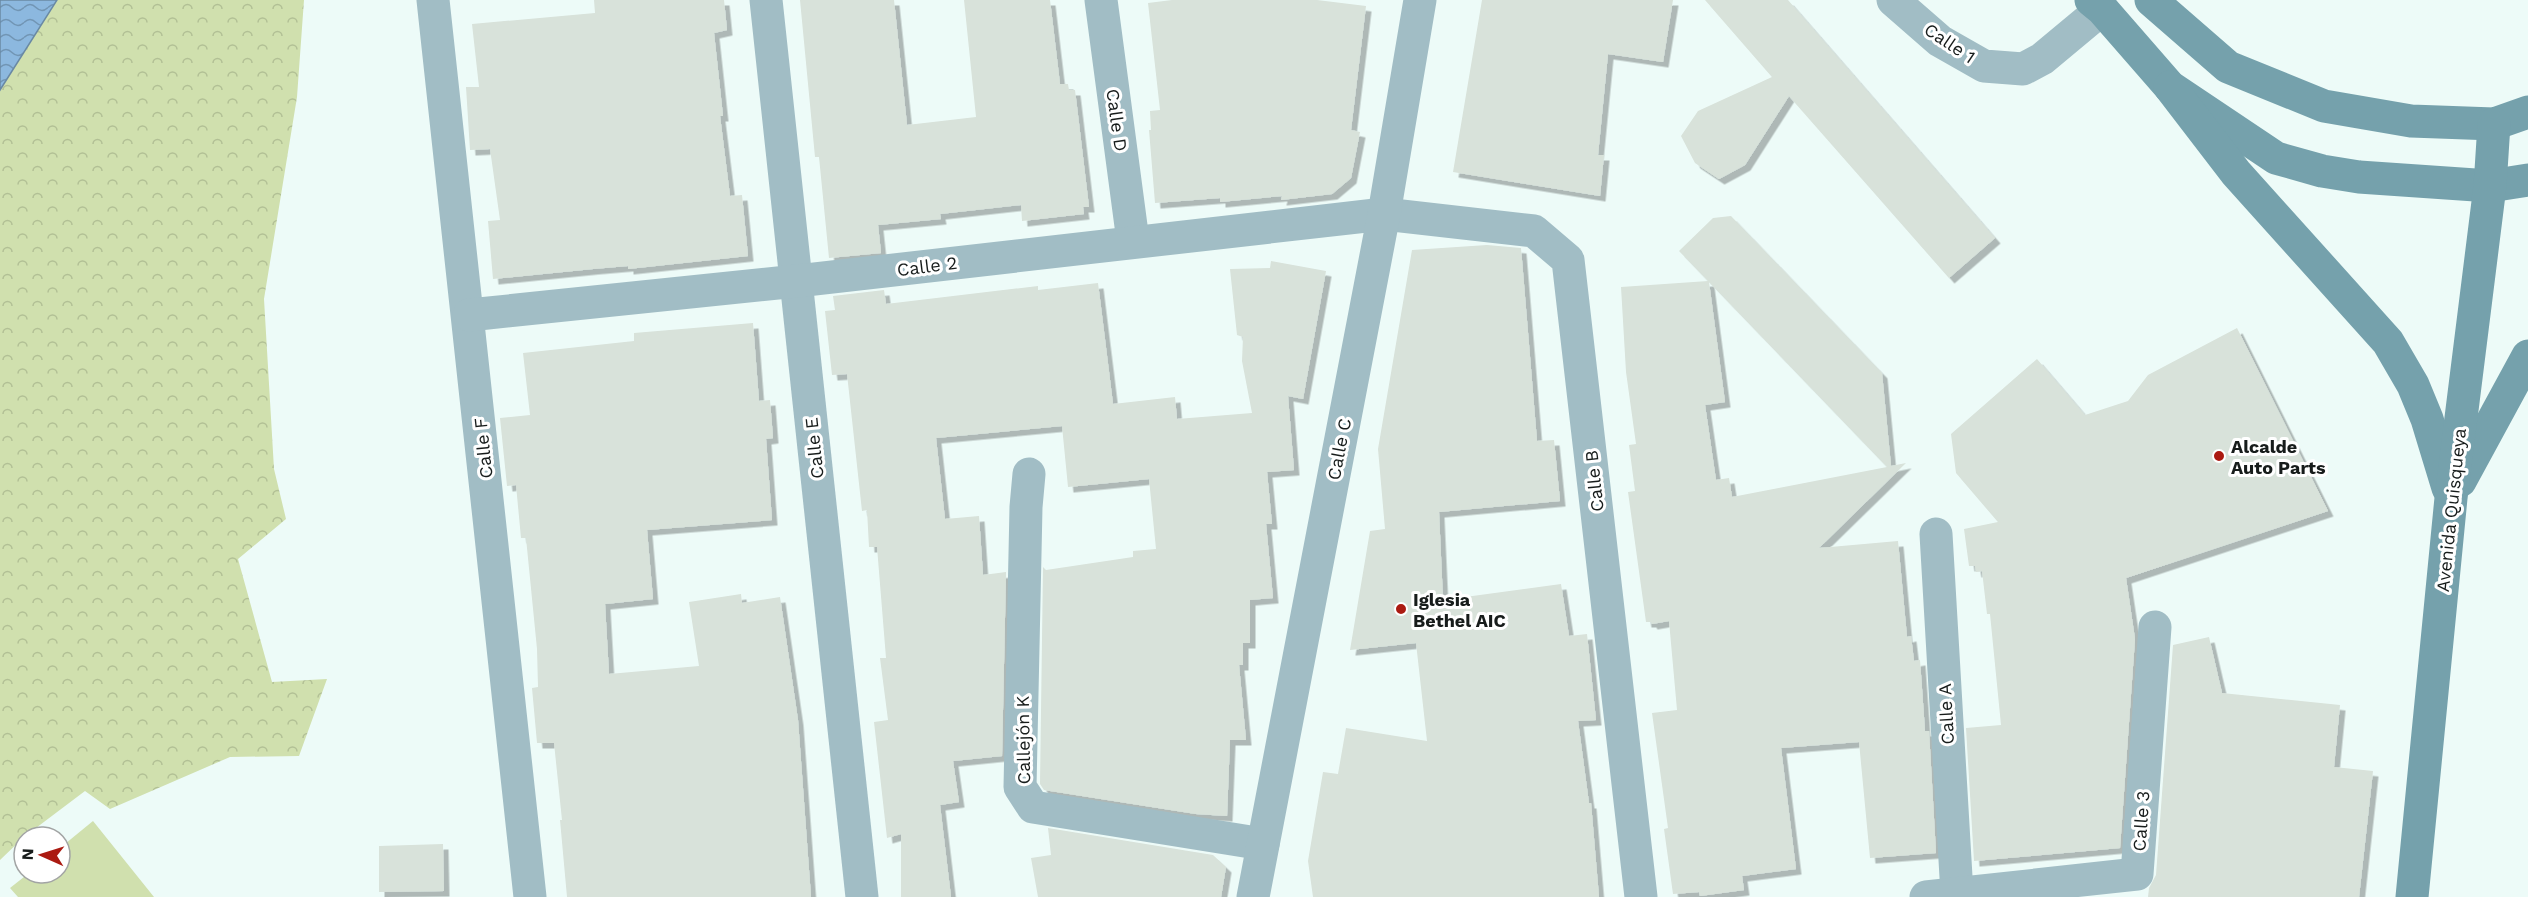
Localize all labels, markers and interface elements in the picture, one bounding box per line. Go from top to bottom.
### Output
street label: Calle 1 [1921,18,1979,68]
street label: Calle D [1102,87,1132,153]
street label: Calle 2 [896,252,958,280]
street label: Calle E [800,416,828,480]
street label: Calle C [1323,416,1355,482]
street label: Calle F [469,417,497,479]
street label: Avenida Quisqueya [2432,427,2470,593]
place label: Alcalde Auto Parts [2231,436,2326,478]
street label: Calle B [1580,449,1608,513]
marker: Alcalde Auto Parts [2212,449,2226,463]
place label: Iglesia Bethel AIC [1413,589,1506,631]
marker: Iglesia Bethel AIC [1394,602,1408,616]
street label: Calle A [1934,683,1958,745]
street label: Callejón K [1012,695,1034,784]
street label: Calle 3 [2128,790,2154,852]
north arrow [12,825,72,885]
text: N [18,848,37,861]

